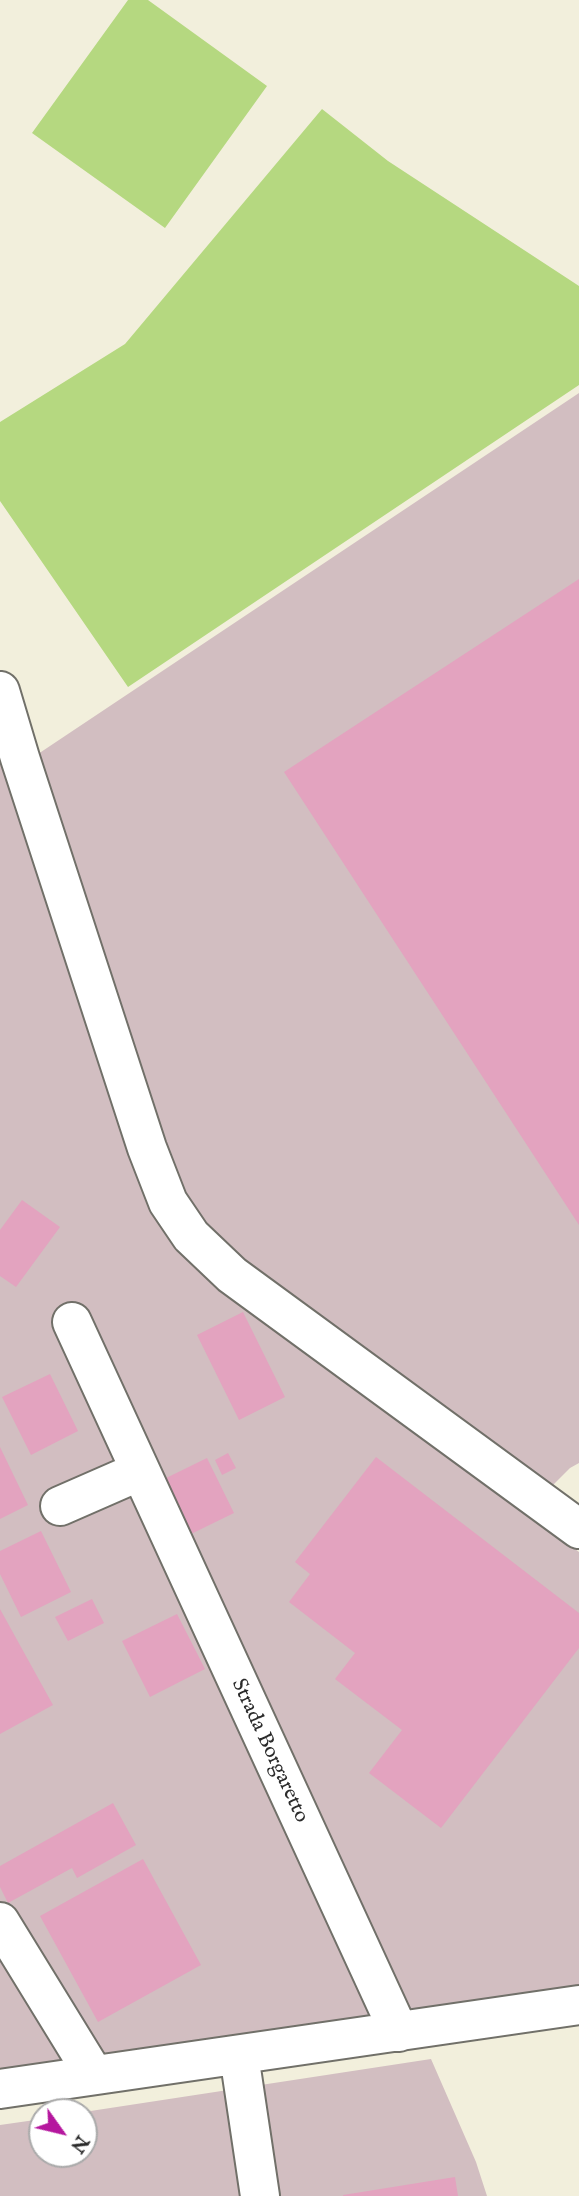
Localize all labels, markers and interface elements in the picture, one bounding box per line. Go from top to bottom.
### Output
street label: Strada Borgaretto [225,1675,313,1827]
north arrow [28,2098,98,2168]
text: N [64,2130,93,2157]

